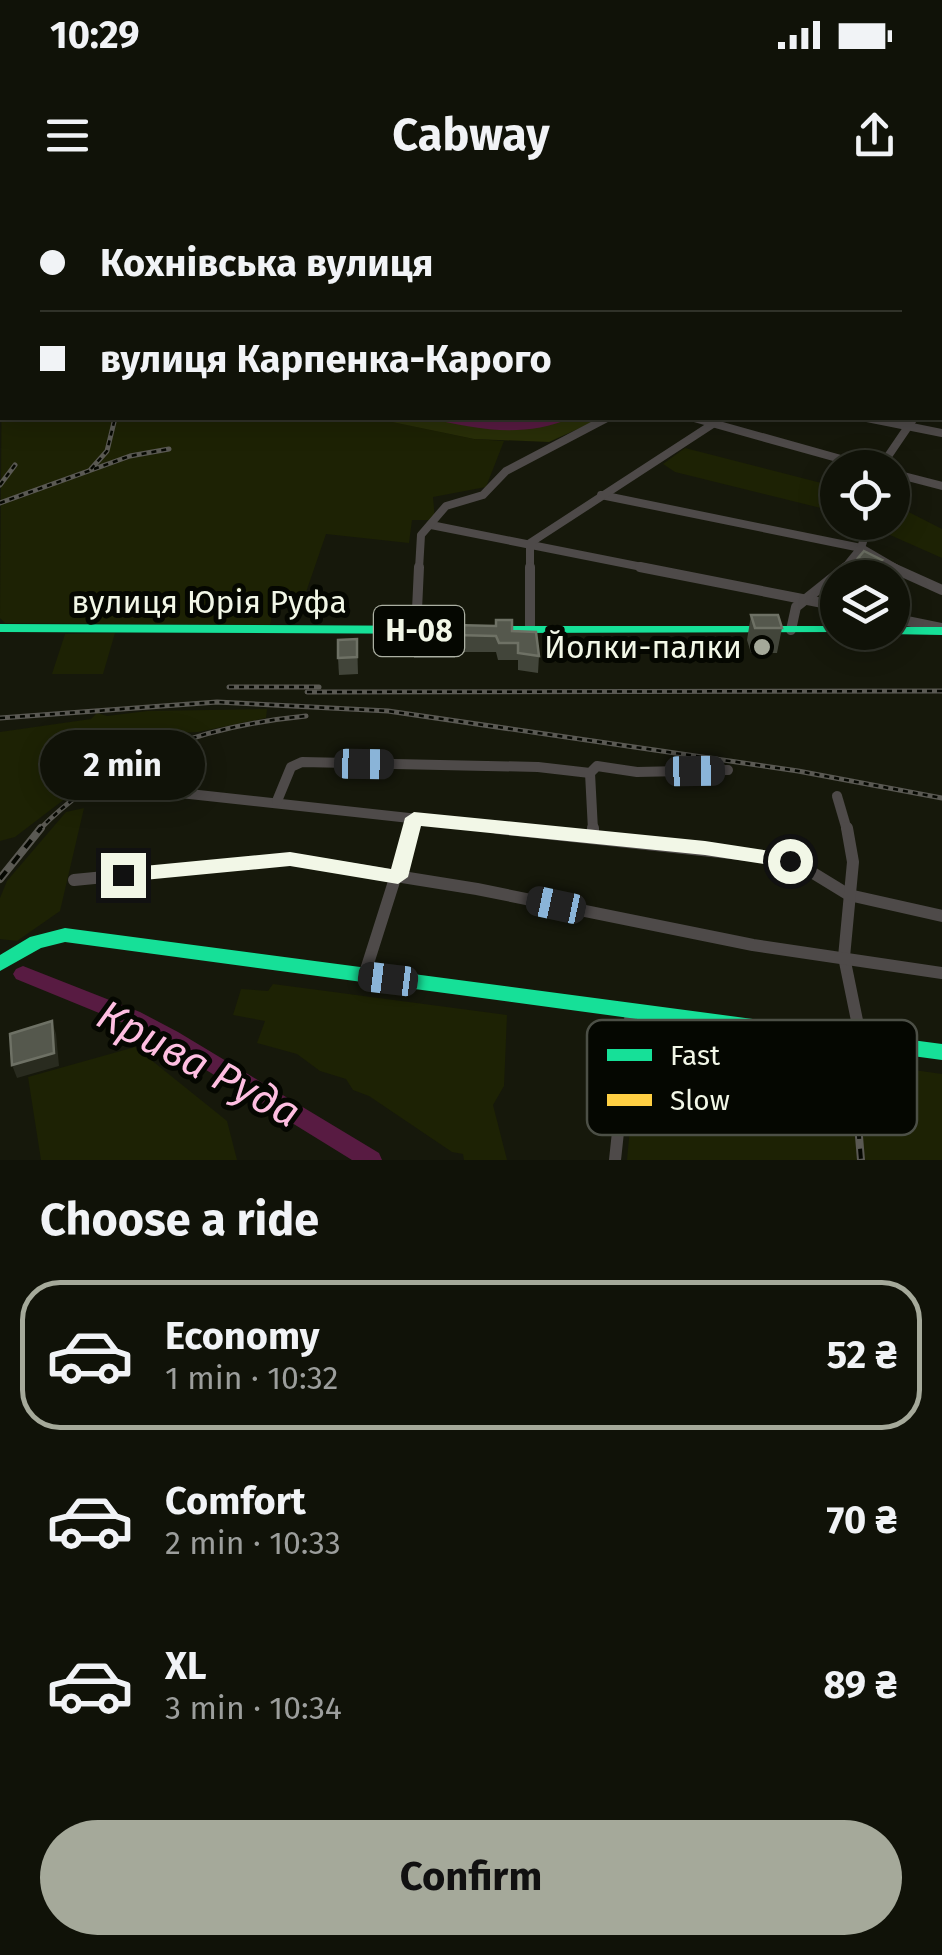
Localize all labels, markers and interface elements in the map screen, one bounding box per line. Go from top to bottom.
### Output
text: 10:29 [50,12,140,58]
icon: menu [40,108,95,163]
text: Cabway [392,108,550,162]
icon: share [847,108,902,163]
text: Кохнівська вулиця [100,240,434,286]
text: вулиця Карпенка-Карого [100,336,552,382]
map controls [820,450,910,650]
button: locate [820,450,910,540]
button: layers [820,560,910,650]
street label: вулиця Юрія Руфа [71,583,347,621]
road number: Н-08 [374,606,464,656]
place label: Йолки-палки [544,628,742,666]
marker: Йолки-палки [751,636,773,658]
callout: 2 min [41,730,206,800]
text: 2 min [83,746,162,784]
car [334,748,394,780]
car [665,755,725,787]
route start [768,839,813,884]
route end [101,853,146,898]
car [524,884,588,926]
car [356,960,420,998]
water label: Крива Руда [89,990,309,1138]
legend [587,1020,917,1135]
text: Fast [670,1039,721,1072]
text: Slow [670,1084,730,1117]
text: Choose a ride [40,1193,319,1247]
icon: car [45,1310,135,1400]
text: Economy [165,1313,320,1359]
text: 52 ₴ [827,1332,897,1378]
text: 1 min · 10:32 [165,1359,338,1397]
icon: car [45,1475,135,1565]
text: Comfort [165,1478,306,1524]
text: 70 ₴ [827,1497,897,1543]
text: 2 min · 10:33 [165,1524,341,1562]
icon: car [45,1640,135,1730]
text: XL [165,1643,207,1689]
text: 89 ₴ [823,1662,897,1708]
text: 3 min · 10:34 [165,1689,342,1727]
button: Confirm [40,1820,902,1935]

